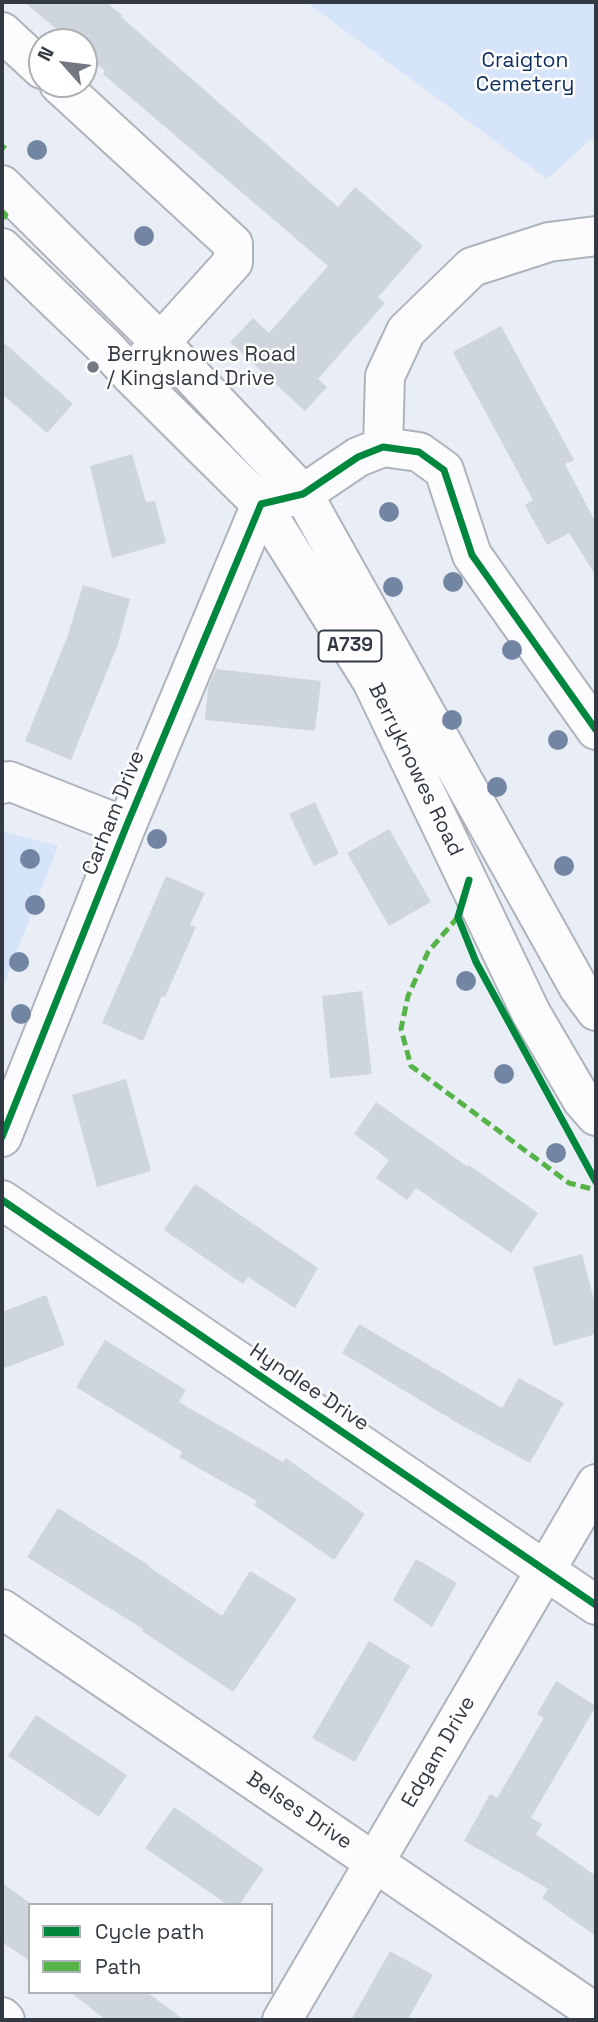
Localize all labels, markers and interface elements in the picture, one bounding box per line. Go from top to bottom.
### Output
north arrow [28,28,98,98]
text: N [32,42,60,65]
park label: Craigton Cemetery [476,48,574,98]
place label: Berryknowes Road / Kingsland Drive [107,342,296,392]
marker: Berryknowes Road / Kingsland Drive [85,359,101,375]
road number: A739 [318,631,382,662]
street label: Berryknowes Road [362,680,468,860]
street label: Carham Drive [78,747,150,879]
street label: Hyndlee Drive [244,1339,374,1437]
street label: Edgam Drive [397,1692,481,1812]
street label: Belses Drive [241,1767,357,1855]
legend [28,1903,273,1994]
text: Cycle path [95,1918,204,1945]
text: Path [95,1953,141,1980]

